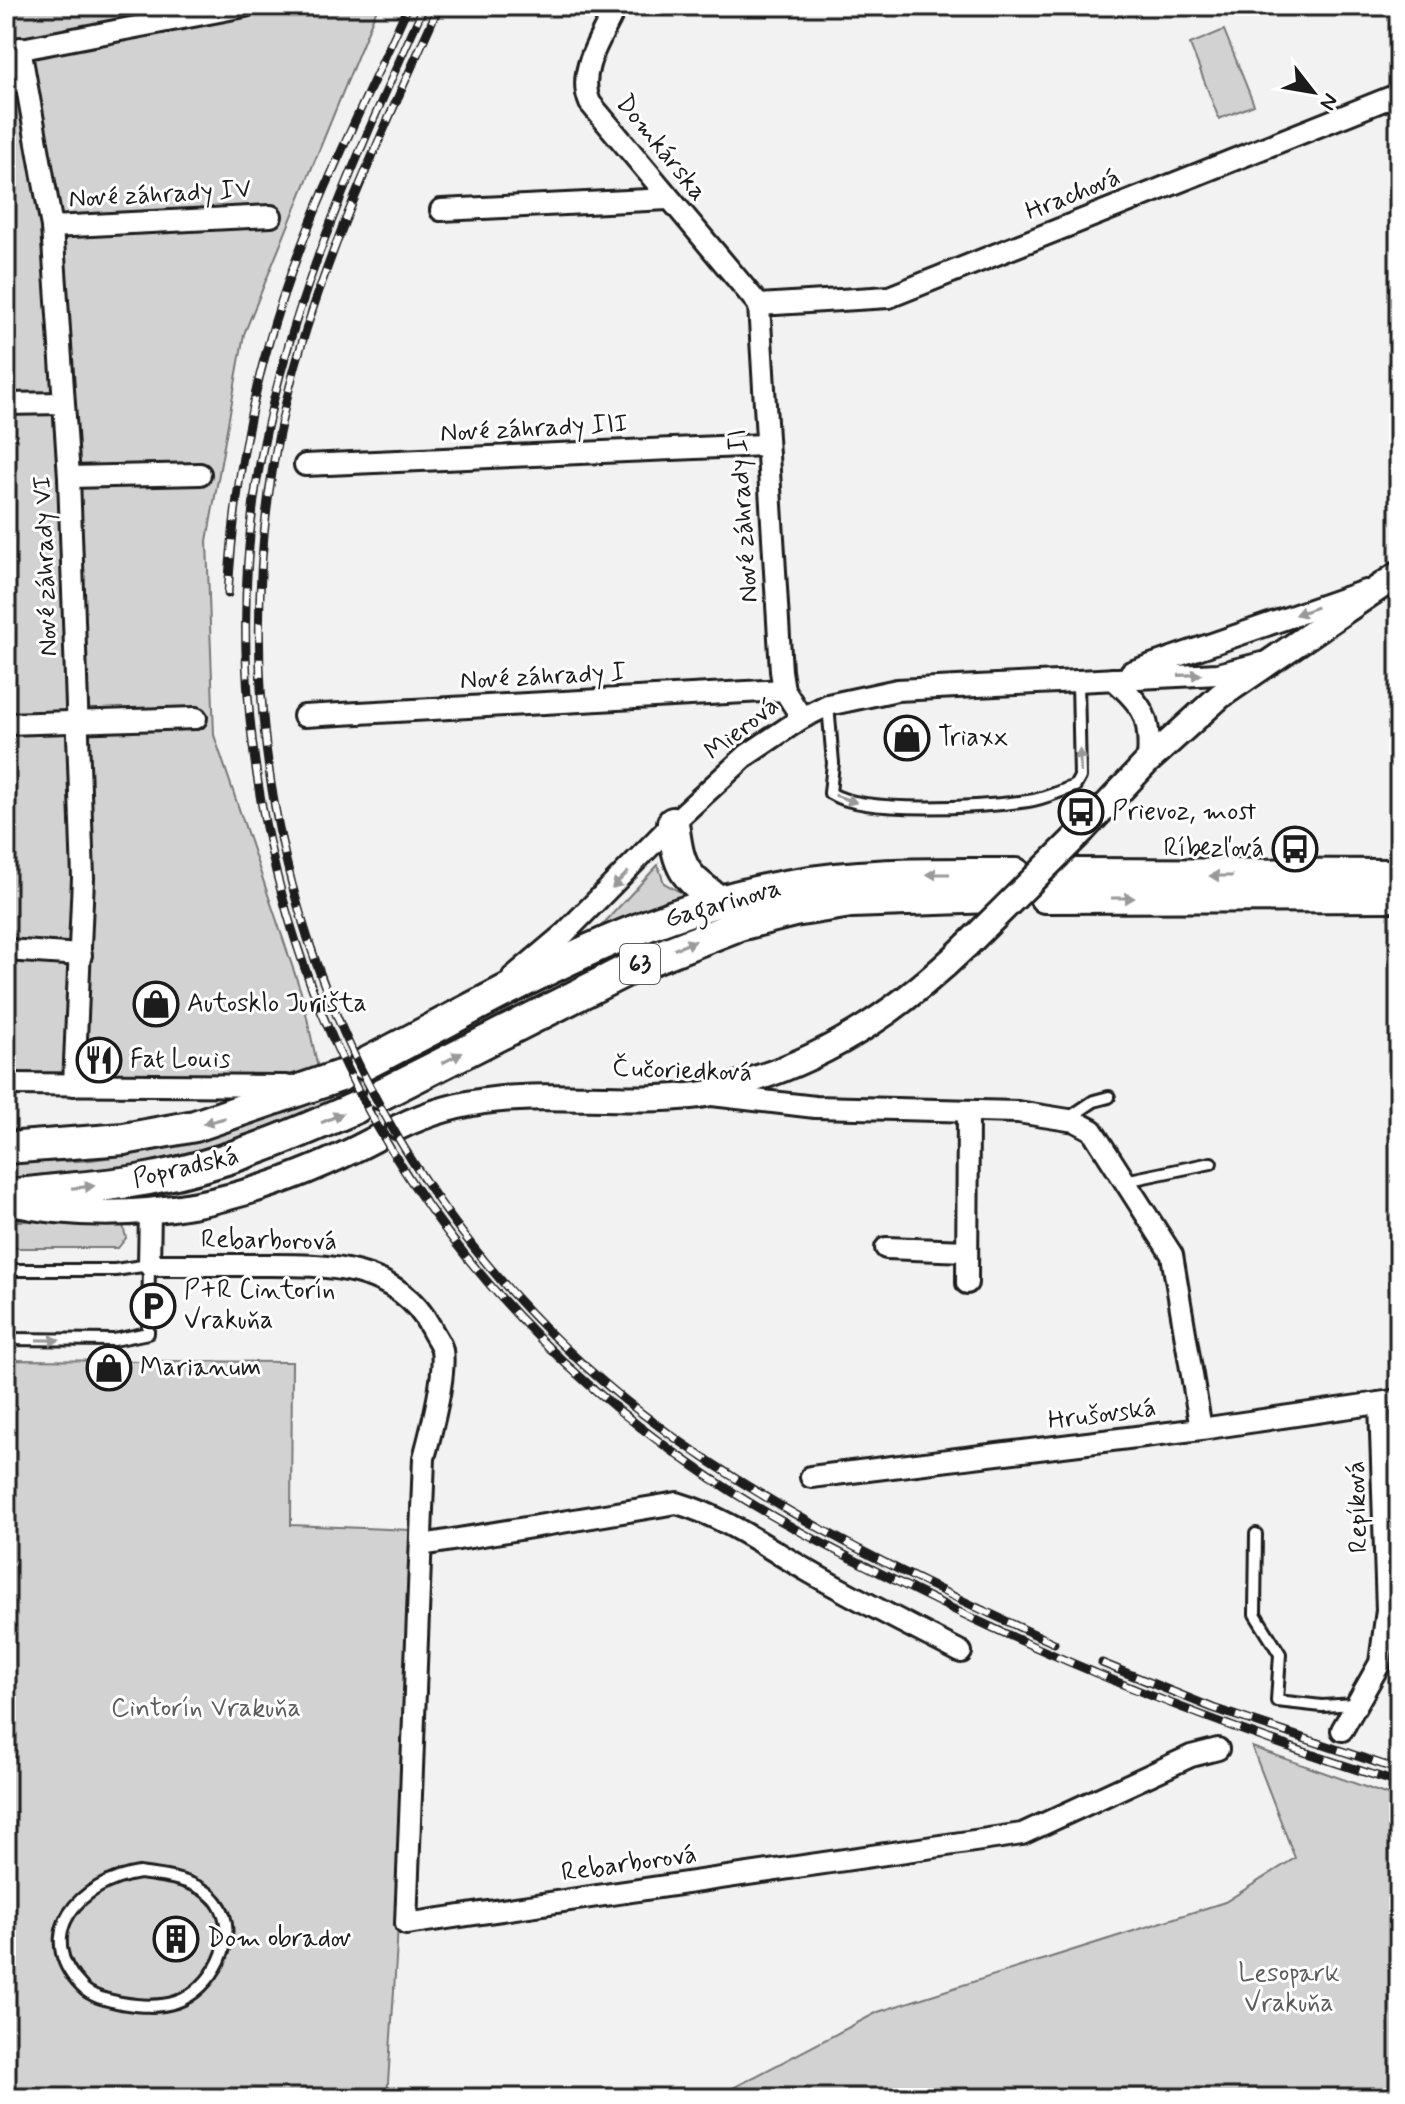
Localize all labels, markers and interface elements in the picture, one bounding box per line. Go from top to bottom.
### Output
north arrow [1273,52,1353,132]
street label: Domkárska [608,88,714,208]
text: N [1313,88,1344,115]
street label: Hrachová [1021,161,1125,229]
street label: Nové záhrady IV [68,173,252,217]
street label: Nové záhrady III [439,407,629,451]
street label: Nové záhrady II [721,428,767,604]
street label: Nové záhrady VI [26,475,66,657]
one-way arrow [1294,605,1318,617]
street label: Nové záhrady I [459,656,627,698]
one-way arrow [1178,669,1203,682]
street label: Mierová [698,689,786,769]
shop icon: Triaxx [883,714,931,762]
place label: Triaxx [938,721,1008,755]
one-way arrow [1073,748,1086,773]
bus stop icon: Prievoz, most [1057,788,1105,836]
one-way arrow [834,794,858,806]
place label: Prievoz, most [1112,795,1256,829]
bus stop icon: Ríbezľová [1271,825,1319,873]
place label: Ríbezľová [1163,832,1264,866]
one-way arrow [925,868,950,880]
one-way arrow [611,870,630,889]
one-way arrow [1208,870,1233,882]
street label: Gagarinova [661,871,786,940]
one-way arrow [1111,892,1136,904]
one-way arrow [673,938,697,951]
road number: 63 [620,944,660,984]
shop icon: Autosklo Jurišta [132,980,180,1028]
place label: Autosklo Jurišta [187,987,367,1021]
restaurant icon: Fat Louis [75,1036,123,1084]
place label: Fat Louis [130,1043,230,1077]
one-way arrow [440,1051,463,1065]
street label: Čučoriedková [611,1052,753,1090]
one-way arrow [321,1111,344,1125]
one-way arrow [202,1115,226,1128]
street label: Popradská [130,1139,242,1197]
one-way arrow [71,1180,96,1193]
street label: Rebarborová [201,1223,337,1259]
place label: P+R Cintorín Vrakuňa [184,1274,335,1338]
parking icon: P+R Cintorín Vrakuňa [129,1282,177,1330]
one-way arrow [36,1333,61,1346]
shop icon: Marianum [85,1344,133,1392]
place label: Marianum [140,1351,261,1385]
street label: Hrušovská [1046,1392,1158,1438]
street label: Repíková [1339,1460,1377,1554]
park label: Cintorín Vrakuňa [111,1692,301,1726]
street label: Rebarborová [559,1838,699,1890]
building icon: Dom obradov [152,1915,200,1963]
place label: Dom obradov [207,1922,351,1956]
park label: Lesopark Vrakuňa [1238,1957,1340,2021]

